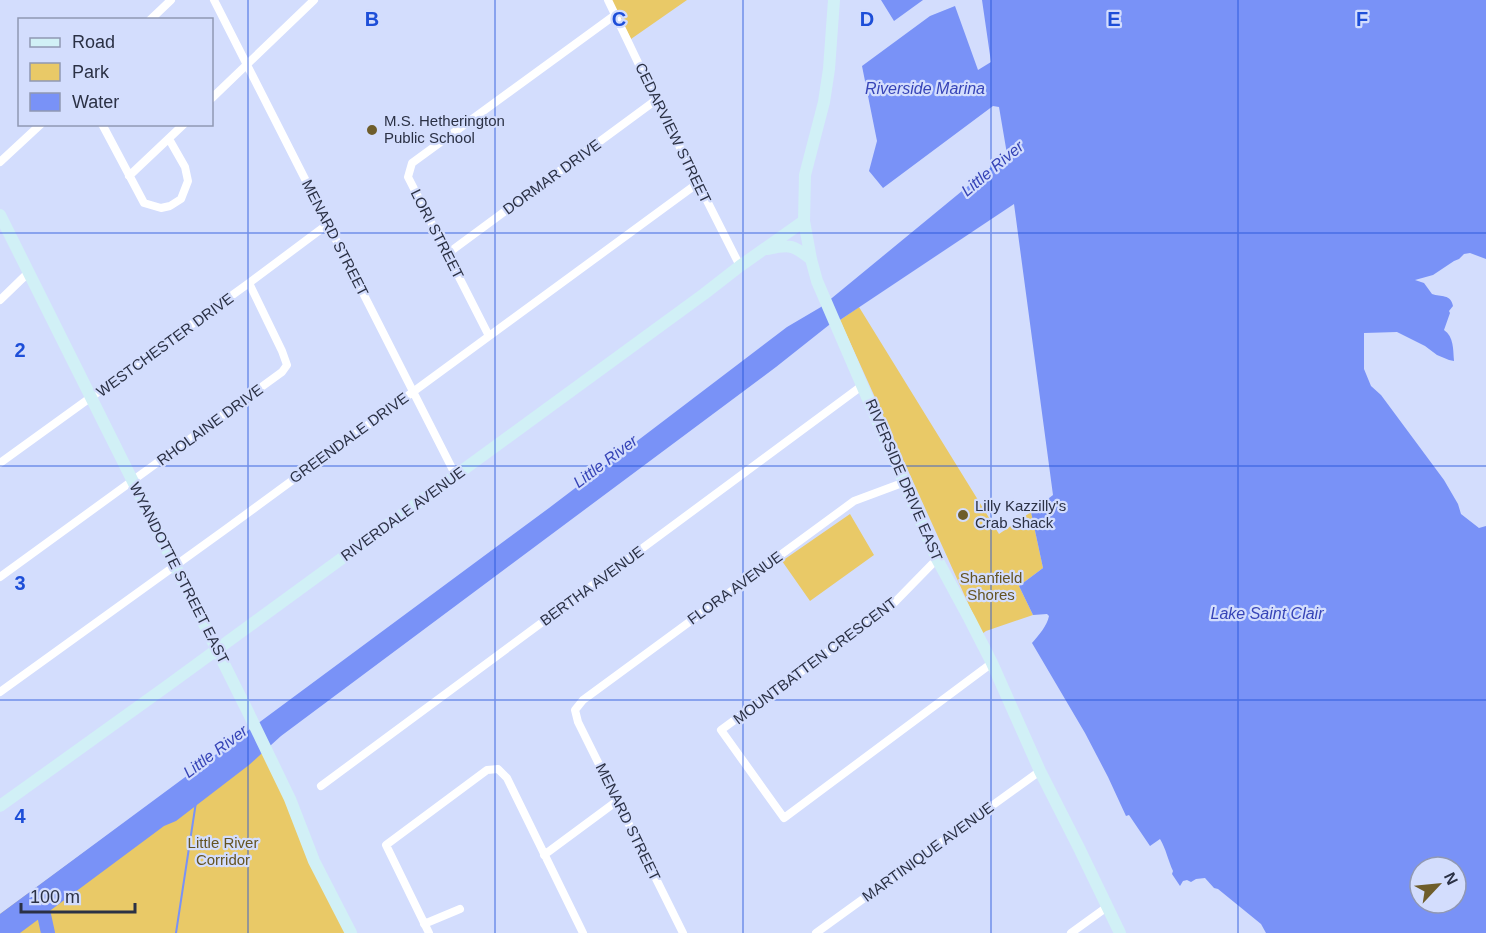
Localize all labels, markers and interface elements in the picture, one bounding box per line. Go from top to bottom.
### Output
text: B [365,8,379,30]
text: C [612,8,626,30]
text: D [860,8,874,30]
text: E [1107,8,1121,30]
text: F [1356,8,1368,30]
legend [18,18,213,126]
text: Road [72,32,115,52]
street label: CEDARVIEW STREET [632,60,715,206]
text: Park [72,62,110,82]
water label: Riverside Marina [865,80,985,97]
text: Water [72,92,119,112]
place label: M.S. Hetherington Public School [384,112,505,146]
marker: M.S. Hetherington Public School [365,123,379,137]
street label: DORMAR DRIVE [500,135,604,218]
water label: Little River [958,137,1027,199]
street label: MENARD STREET [299,177,372,299]
street label: LORI STREET [408,186,467,281]
street label: WESTCHESTER DRIVE [93,289,236,400]
text: 2 [14,339,26,361]
street label: RHOLAINE DRIVE [153,380,266,469]
street label: GREENDALE DRIVE [286,389,411,486]
street label: RIVERSIDE DRIVE EAST [863,396,946,563]
water label: Little River [570,431,641,491]
street label: RIVERDALE AVENUE [337,463,468,564]
street label: WYANDOTTE STREET EAST [126,479,233,666]
place label: Lilly Kazzilly's Crab Shack [975,497,1066,531]
marker: Lilly Kazzilly's Crab Shack [956,508,970,522]
street label: BERTHA AVENUE [537,542,647,629]
street label: FLORA AVENUE [684,547,785,628]
park label: Shanfield Shores [960,569,1022,603]
text: 3 [14,572,26,594]
street label: MOUNTBATTEN CRESCENT [730,594,900,727]
water label: Lake Saint Clair [1211,605,1324,622]
water label: Little River [180,721,251,781]
street label: MENARD STREET [593,760,664,883]
street label: MARTINIQUE AVENUE [859,798,997,905]
text: 4 [14,805,26,827]
park label: Little River Corridor [188,834,258,868]
north arrow [1408,855,1468,915]
text: N [1441,870,1461,888]
scale bar [21,876,135,914]
text: 100 m [30,887,80,907]

